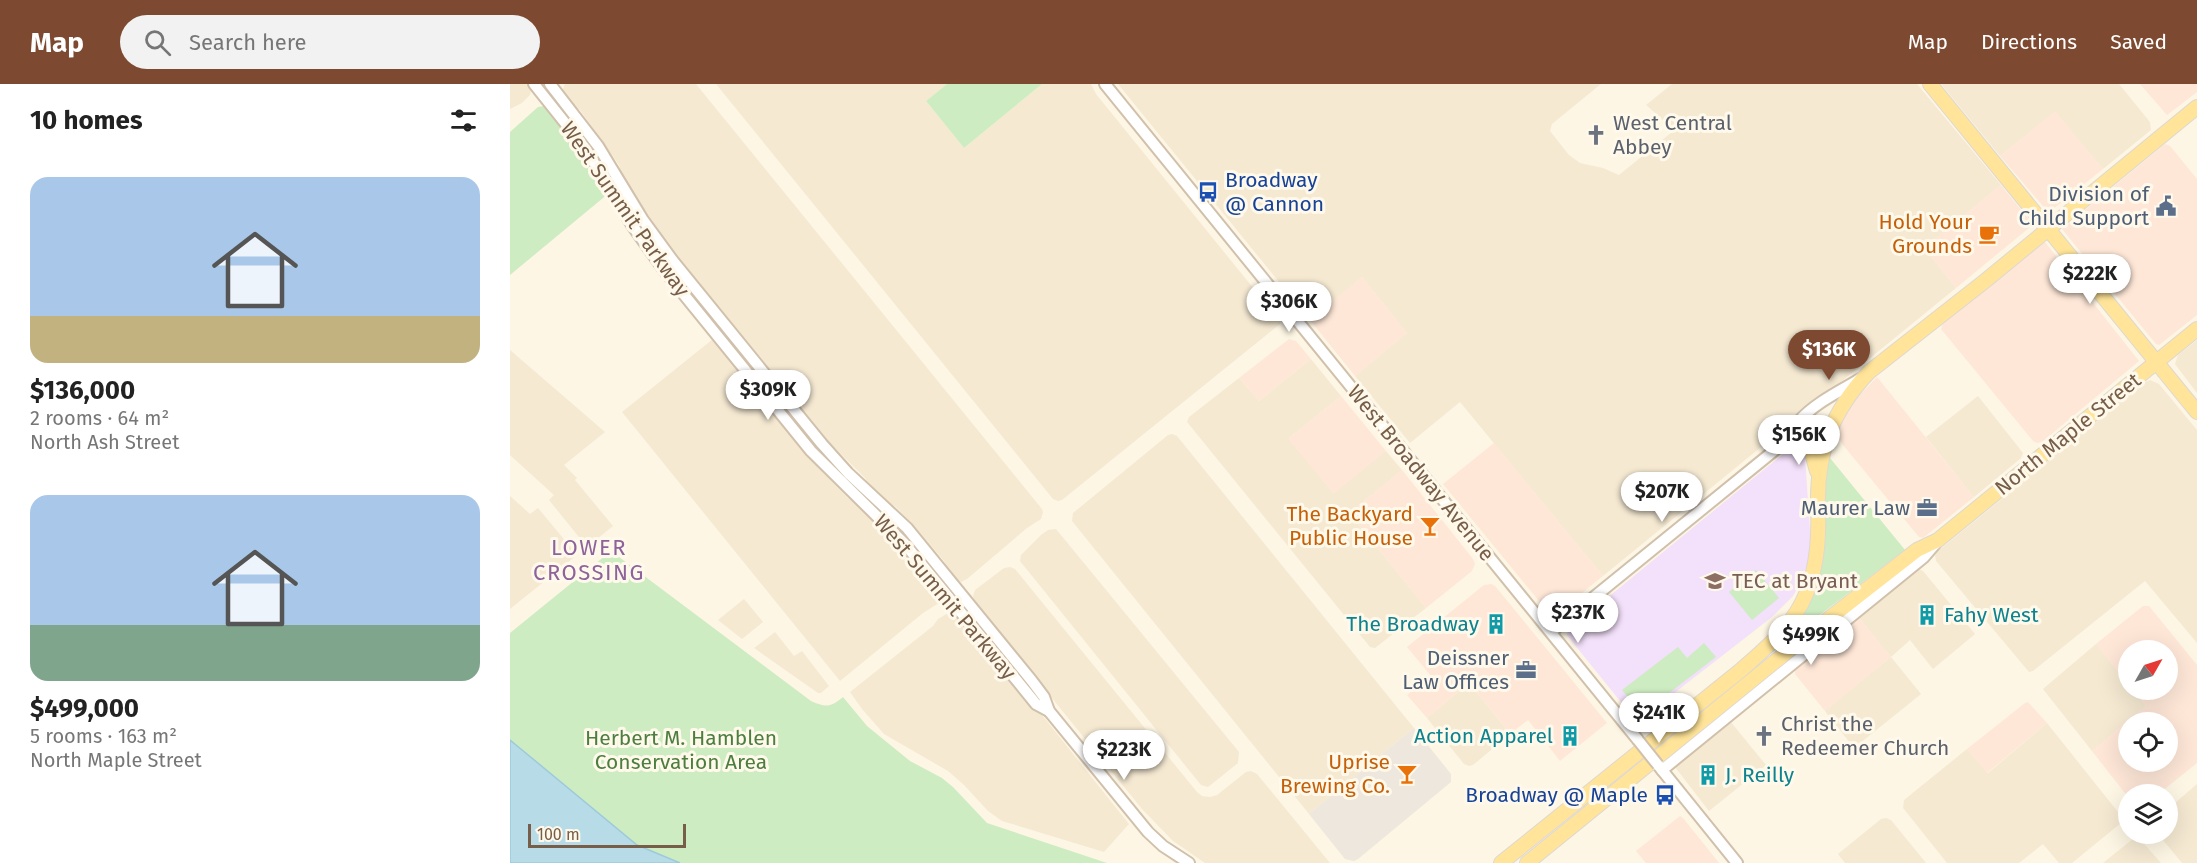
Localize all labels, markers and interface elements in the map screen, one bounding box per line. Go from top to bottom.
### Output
search box [120,15,540,69]
text: Map [30,26,84,59]
icon: search [141,26,174,59]
text: Search here [189,29,307,56]
text: Map [1908,29,1948,55]
text: Directions [1981,29,2077,55]
text: Saved [2110,29,2167,55]
icon: filters [447,104,480,137]
text: 10 homes [30,105,143,136]
place label: West Central Abbey [1613,110,1732,160]
street label: West Summit Parkway [555,116,696,302]
church icon: West Central Abbey [1584,123,1608,147]
place label: Broadway @ Cannon [1225,167,1324,217]
bus stop icon: Broadway @ Cannon [1196,180,1220,204]
place label: Division of Child Support [2018,181,2151,231]
public building icon: Division of Child Support [2154,194,2178,218]
place label: Hold Your Grounds [1878,209,1972,259]
icon: home [201,216,309,324]
cafe icon: Hold Your Grounds [1977,222,2001,246]
pin: $222K [2048,254,2132,305]
text: $222K [2063,261,2117,285]
pin: $306K [1247,282,1331,333]
text: $306K [1260,289,1318,313]
pin: $136K [1787,330,1871,381]
text: $136K [1802,337,1856,361]
street label: North Maple Street [1990,367,2147,501]
pin: $309K [726,370,810,421]
text: $136,000 [30,375,135,406]
text: $309K [740,377,796,401]
street label: West Broadway Avenue [1342,380,1500,566]
text: 2 rooms · 64 m² [30,406,169,430]
pin: $156K [1757,415,1841,466]
text: $156K [1772,422,1826,446]
text: North Ash Street [30,430,179,454]
pin: $207K [1620,472,1704,523]
text: $207K [1635,479,1689,503]
place label: Maurer Law [1801,495,1910,521]
office icon: Maurer Law [1915,496,1939,520]
place label: The Backyard Public House [1286,501,1413,551]
street label: West Summit Parkway [868,509,1022,685]
bar icon: The Backyard Public House [1418,514,1442,538]
icon: home [201,534,309,642]
district label: LOWER CROSSING [533,534,645,586]
place label: TEC at Bryant [1732,568,1858,594]
school or university icon: TEC at Bryant [1703,569,1727,593]
pin: $237K [1536,593,1620,644]
text: $237K [1551,600,1605,624]
place label: Fahy West [1944,602,2039,628]
building icon: Fahy West [1915,603,1939,627]
place label: The Broadway [1346,611,1480,637]
building icon: The Broadway [1484,612,1508,636]
pin: $499K [1769,615,1853,666]
text: $499K [1783,622,1839,646]
north arrow [2118,640,2178,700]
map controls [2118,640,2178,844]
place label: Deissner Law Offices [1402,645,1509,695]
office icon: Deissner Law Offices [1514,658,1538,682]
text: $499,000 [30,693,139,724]
pin: $241K [1617,693,1701,744]
text: $241K [1633,700,1685,724]
place label: Christ the Redeemer Church [1781,711,1949,761]
button: locate [2118,712,2178,772]
place label: Action Apparel [1414,723,1553,749]
text: 5 rooms · 163 m² [30,724,177,748]
building icon: Action Apparel [1558,724,1582,748]
church icon: Christ the Redeemer Church [1752,724,1776,748]
park label: Herbert M. Hamblen Conservation Area [585,725,777,775]
pin: $223K [1082,730,1166,781]
text: $223K [1097,737,1151,761]
text: North Maple Street [30,748,202,772]
place label: Uprise Brewing Co. [1280,749,1390,799]
bar icon: Uprise Brewing Co. [1395,762,1419,786]
place label: J. Reilly [1725,762,1795,788]
building icon: J. Reilly [1696,763,1720,787]
place label: Broadway @ Maple [1465,782,1648,808]
bus stop icon: Broadway @ Maple [1653,783,1677,807]
button: layers [2118,784,2178,844]
scale bar [528,821,686,848]
text: 100 m [537,825,580,844]

